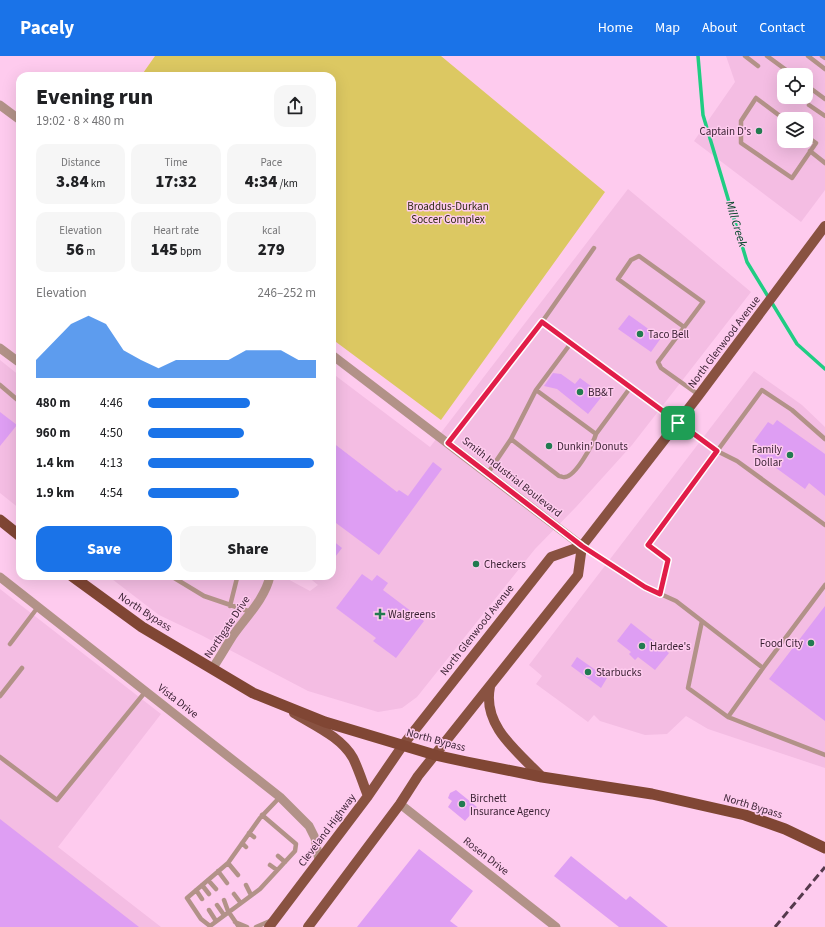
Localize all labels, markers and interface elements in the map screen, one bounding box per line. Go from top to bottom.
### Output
text: Pacely [20,15,74,42]
text: Home [598,18,633,38]
text: Map [655,18,680,38]
text: About [702,18,737,38]
text: Contact [759,18,805,38]
map controls [777,68,813,148]
button: locate [777,68,813,104]
text: Evening run [36,81,153,113]
button: share [274,85,316,127]
text: 19:02 · 8 × 480 m [36,112,124,130]
button: layers [777,112,813,148]
place label: Captain D's [699,124,751,139]
marker: Captain D's [754,126,764,136]
text: Distance [61,155,100,170]
text: Time [164,155,188,170]
text: Pace [261,155,282,170]
text: 3.84 [56,170,89,194]
text: 17:32 [155,170,197,194]
text: 4:34 [245,170,277,194]
text: km [89,176,105,191]
text: /km [277,176,298,191]
park label: Broaddus-Durkan Soccer Complex [407,199,489,227]
water label: Mill Creek [721,199,751,249]
text: Elevation [59,223,102,238]
text: Heart rate [153,223,199,238]
text: kcal [262,223,281,238]
text: 56 [66,238,84,262]
text: 145 [151,238,178,262]
text: 279 [258,238,285,262]
text: m [84,244,95,259]
text: bpm [178,244,201,259]
text: Elevation [36,284,87,302]
text: 246–252 m [258,284,316,302]
street label: North Glenwood Avenue [684,292,764,391]
place label: Taco Bell [648,327,689,342]
marker: Taco Bell [635,329,645,339]
place label: BB&T [588,385,614,400]
marker: BB&T [575,387,585,397]
text: 480 m [36,394,70,412]
text: 4:46 [100,394,123,412]
pin [661,406,695,440]
icon: arrive [667,412,689,434]
text: 960 m [36,424,70,442]
text: 4:50 [100,424,123,442]
street label: Smith Industrial Boulevard [459,433,565,521]
place label: Dunkin' Donuts [557,439,628,454]
marker: Dunkin' Donuts [544,441,554,451]
place label: Family Dollar [752,442,782,470]
marker: Family Dollar [785,450,795,460]
text: 1.4 km [36,454,75,472]
text: 4:13 [100,454,123,472]
text: 1.9 km [36,484,75,502]
text: 4:54 [100,484,123,502]
button: Save [36,526,172,572]
button: Share [180,526,316,572]
place label: Checkers [484,557,526,572]
marker: Checkers [471,559,481,569]
street label: North Glenwood Avenue [437,581,518,679]
street label: North Bypass [115,589,175,635]
street label: Northgate Drive [201,592,254,661]
place label: Walgreens [388,607,436,622]
marker: Walgreens [375,609,385,619]
place label: Food City [760,636,803,651]
marker: Food City [806,638,816,648]
place label: Hardee's [650,639,691,654]
marker: Hardee's [637,641,647,651]
place label: Starbucks [596,665,642,680]
marker: Starbucks [583,667,593,677]
street label: Vista Drive [155,680,202,722]
street label: North Bypass [405,725,468,755]
street label: Cleveland Highway [295,790,359,870]
street label: North Bypass [722,790,785,822]
place label: Birchett Insurance Agency [470,791,550,819]
marker: Birchett Insurance Agency [457,799,467,809]
street label: Rosen Drive [460,833,512,879]

